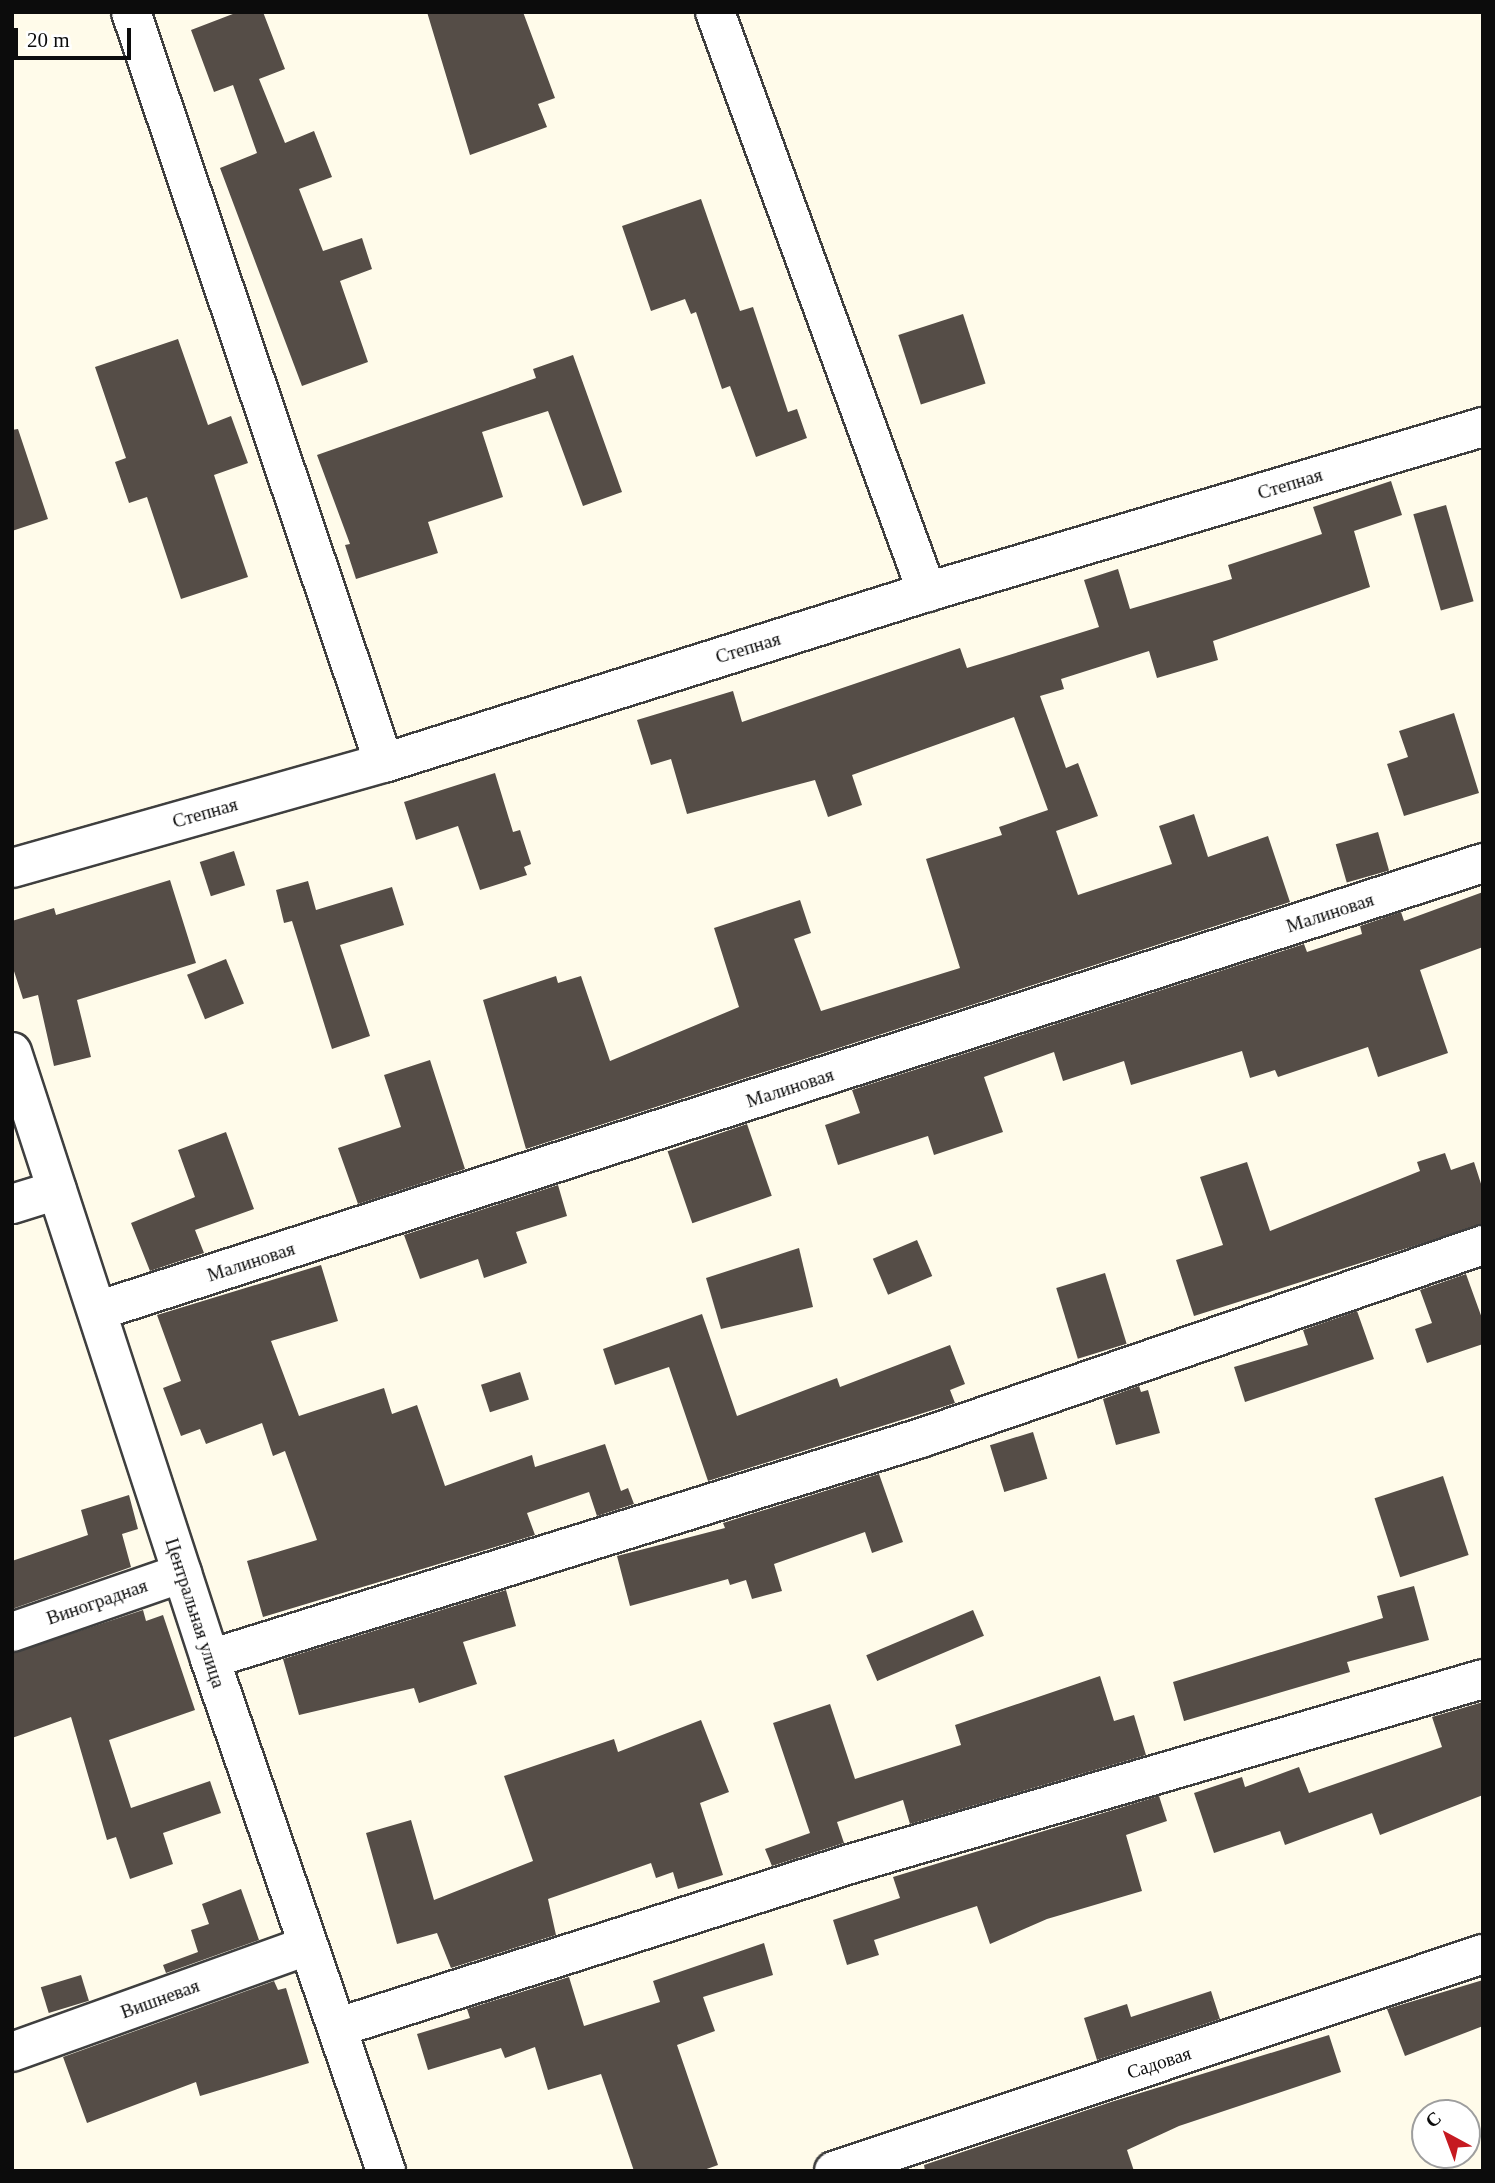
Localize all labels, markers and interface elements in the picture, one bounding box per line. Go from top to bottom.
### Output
scale bar [18,14,135,58]
text: 20 m [27,28,70,52]
street label: Степная [1255,463,1325,505]
street label: Степная [713,627,783,669]
street label: Степная [170,793,240,833]
street label: Малиновая [1283,888,1377,938]
street label: Малиновая [743,1063,837,1113]
street label: Малиновая [204,1237,298,1287]
street label: Центральная улица [160,1535,230,1691]
street label: Виноградная [44,1574,150,1630]
street label: Вишневая [118,1974,202,2024]
street label: Садовая [1124,2042,1194,2084]
north arrow [1411,2099,1481,2169]
text: С [1421,2107,1445,2132]

